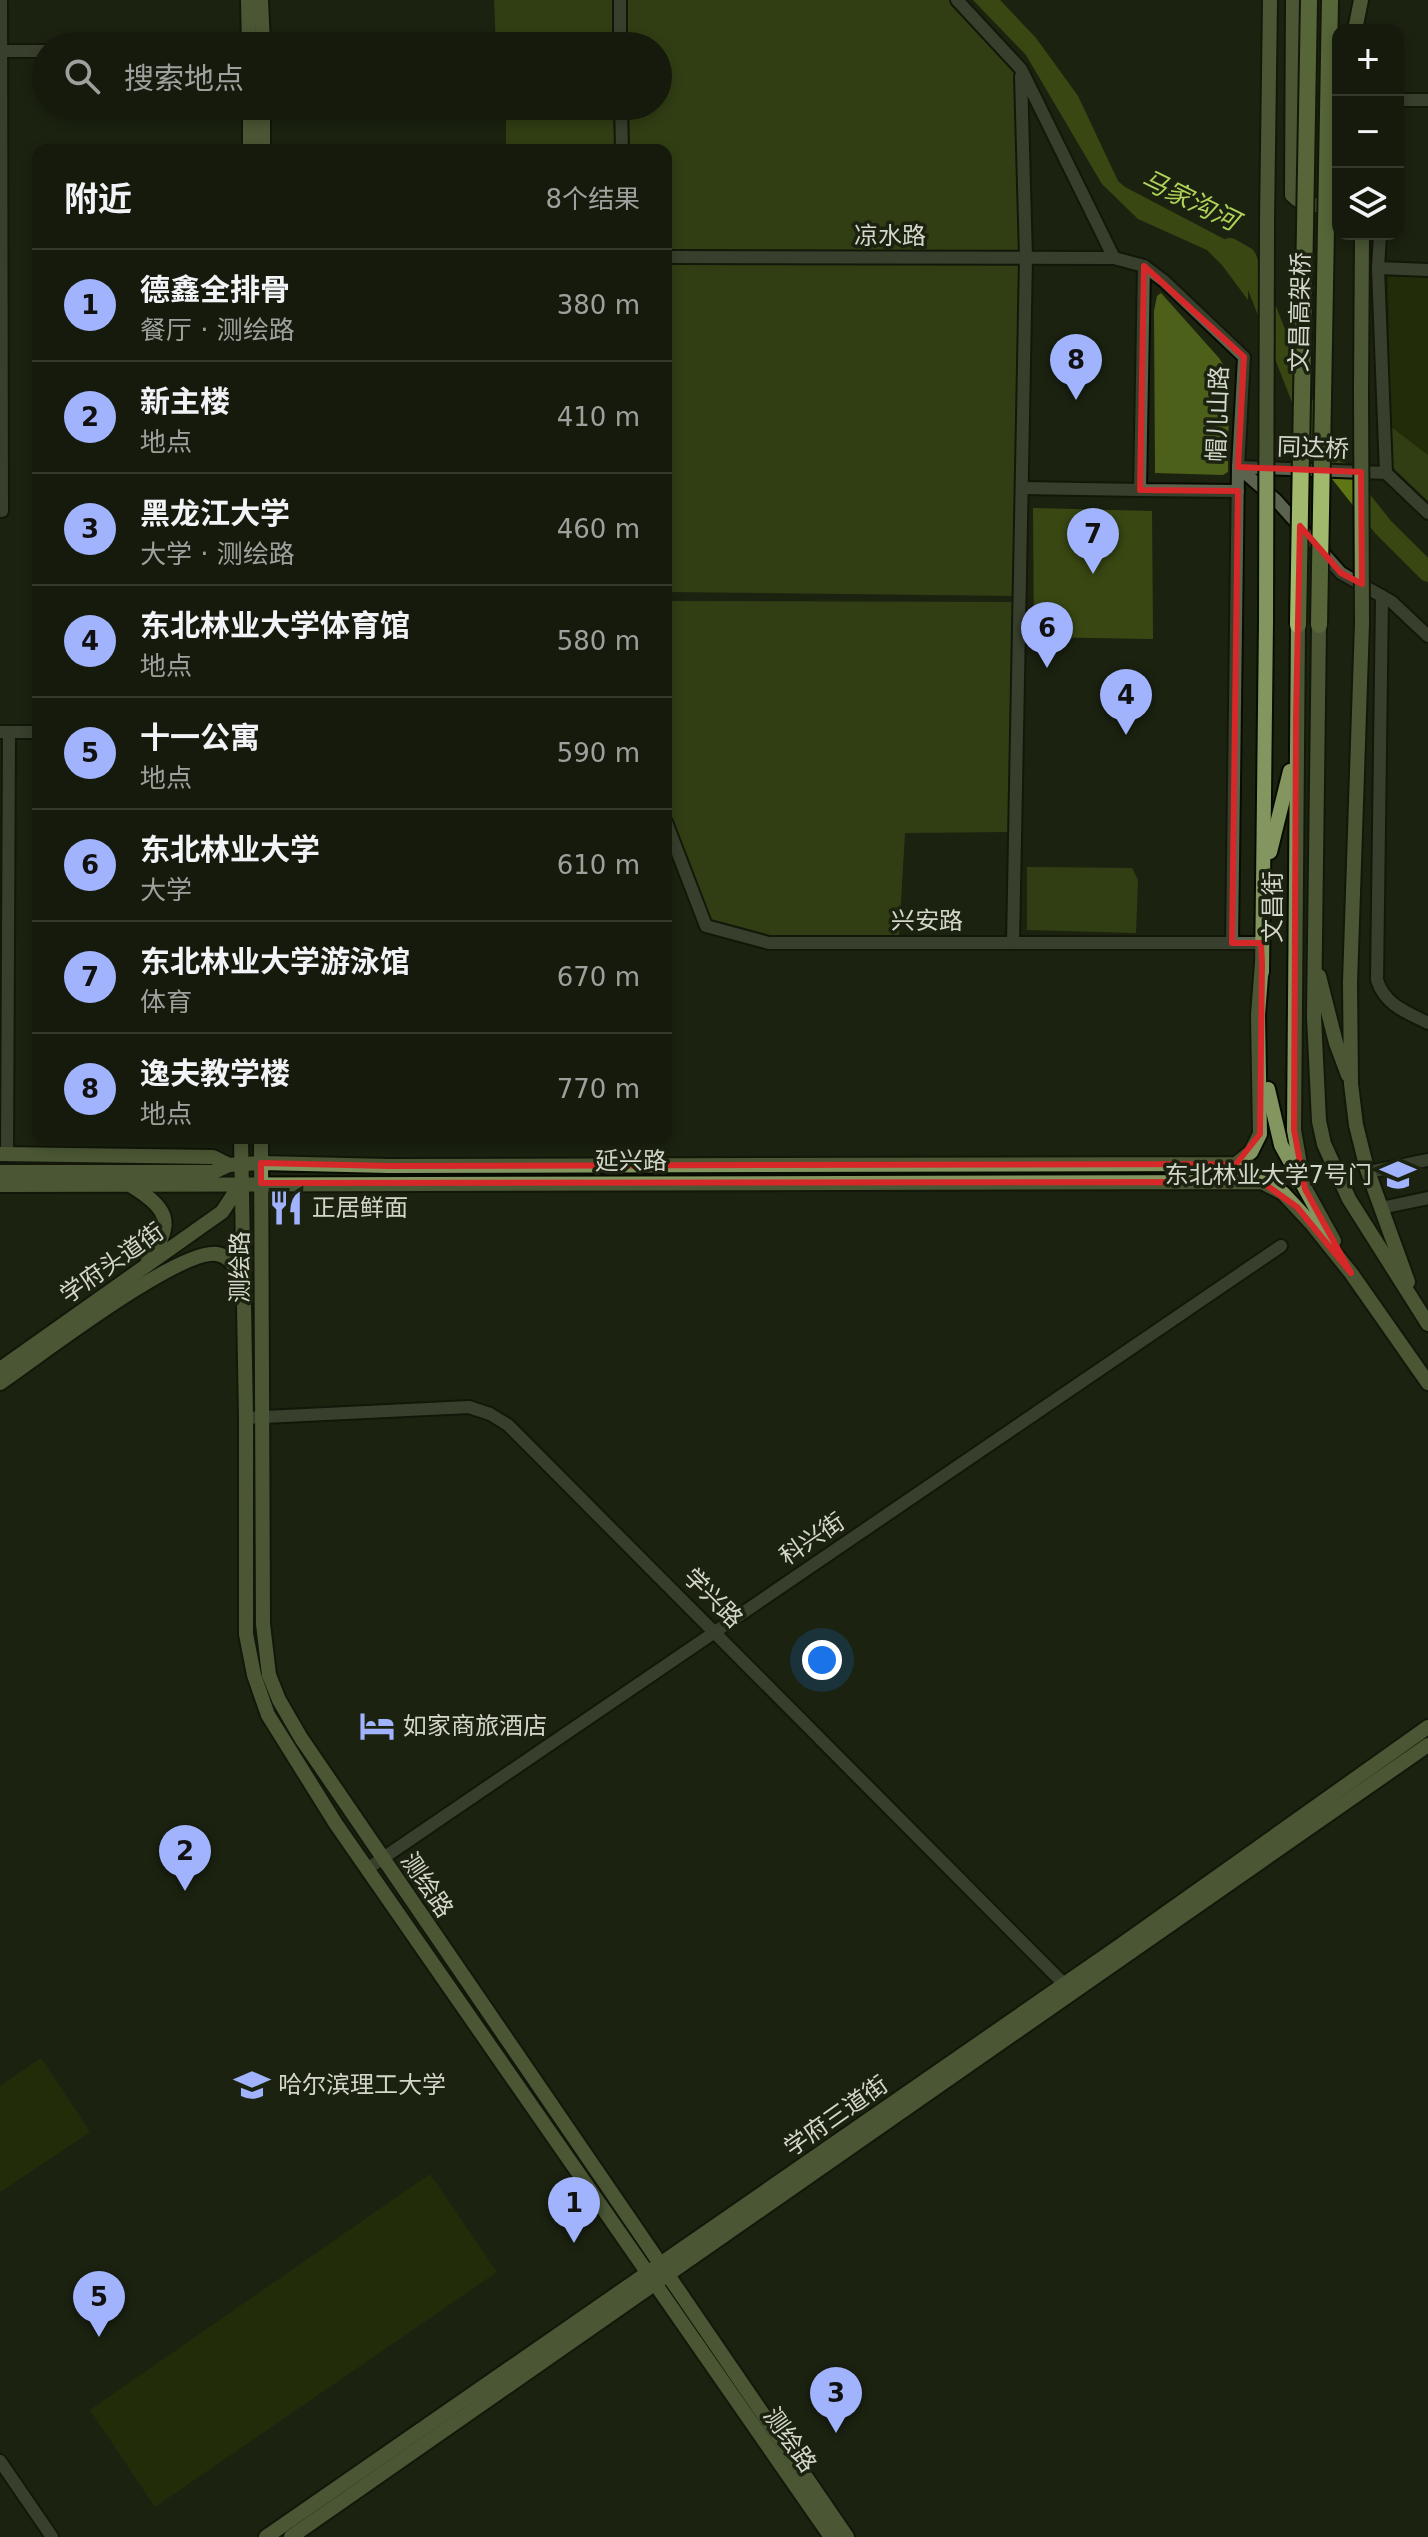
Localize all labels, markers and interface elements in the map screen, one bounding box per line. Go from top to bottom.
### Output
map controls [1332,24,1404,240]
button: + [1332,24,1404,96]
search box [32,32,672,120]
icon: search [60,54,104,98]
text: 搜索地点 [124,61,244,96]
button: − [1332,96,1404,168]
water label: 马家沟河 [1137,164,1248,238]
button: layers [1332,168,1404,240]
text: 附近 [64,179,132,219]
text: 8个结果 [545,184,640,214]
street label: 凉水路 [854,222,926,250]
street label: 文昌高架桥 [1285,252,1315,372]
text: 德鑫全排骨 [140,272,290,307]
text: 1 [81,290,99,320]
text: 380 m [557,290,640,320]
text: 餐厅 · 测绘路 [140,315,295,345]
pin: 8 [1050,334,1102,400]
street label: 帽儿山路 [1202,366,1234,462]
text: 新主楼 [140,384,230,419]
text: 2 [81,402,99,432]
text: 410 m [557,402,640,432]
text: 地点 [140,427,192,457]
street label: 同达桥 [1277,433,1349,463]
text: 黑龙江大学 [140,496,290,531]
pin: 7 [1067,508,1119,574]
text: 3 [81,514,99,544]
text: 460 m [557,514,640,544]
text: 大学 · 测绘路 [140,539,295,569]
pin: 6 [1021,602,1073,668]
text: 东北林业大学体育馆 [140,608,410,643]
text: 4 [81,626,99,656]
text: 580 m [557,626,640,656]
text: 地点 [140,651,192,681]
pin: 4 [1100,669,1152,735]
text: 十一公寓 [140,720,260,755]
text: 5 [81,738,99,768]
text: 590 m [557,738,640,768]
text: 地点 [140,763,192,793]
text: 东北林业大学 [140,832,320,867]
text: 6 [81,850,99,880]
text: 610 m [557,850,640,880]
street label: 文昌街 [1259,871,1287,943]
text: 大学 [140,875,192,905]
street label: 兴安路 [891,907,963,935]
text: 东北林业大学游泳馆 [140,944,410,979]
text: 7 [81,962,99,992]
text: 670 m [557,962,640,992]
text: 体育 [140,987,192,1017]
text: 逸夫教学楼 [140,1056,290,1091]
text: 8 [81,1074,99,1104]
text: 770 m [557,1074,640,1104]
text: 地点 [140,1099,192,1129]
street label: 延兴路 [595,1147,667,1175]
school or university icon: 东北林业大学7号门 [1379,1156,1417,1194]
place label: 东北林业大学7号门 [1165,1161,1372,1189]
restaurant icon: 正居鲜面 [267,1189,305,1227]
place label: 正居鲜面 [312,1194,408,1222]
street label: 学府头道街 [55,1217,169,1309]
street label: 测绘路 [226,1231,254,1303]
street label: 科兴街 [774,1507,850,1571]
street label: 学兴路 [678,1563,748,1633]
your location [802,1640,842,1680]
hotel icon: 如家商旅酒店 [358,1707,396,1745]
place label: 如家商旅酒店 [403,1712,547,1740]
pin: 2 [159,1825,211,1891]
street label: 测绘路 [395,1847,459,1923]
school or university icon: 哈尔滨理工大学 [233,2066,271,2104]
street label: 学府三道街 [779,2070,893,2162]
place label: 哈尔滨理工大学 [278,2071,446,2099]
pin: 1 [548,2177,600,2243]
pin: 5 [73,2271,125,2337]
pin: 3 [810,2367,862,2433]
street label: 测绘路 [758,2402,822,2478]

